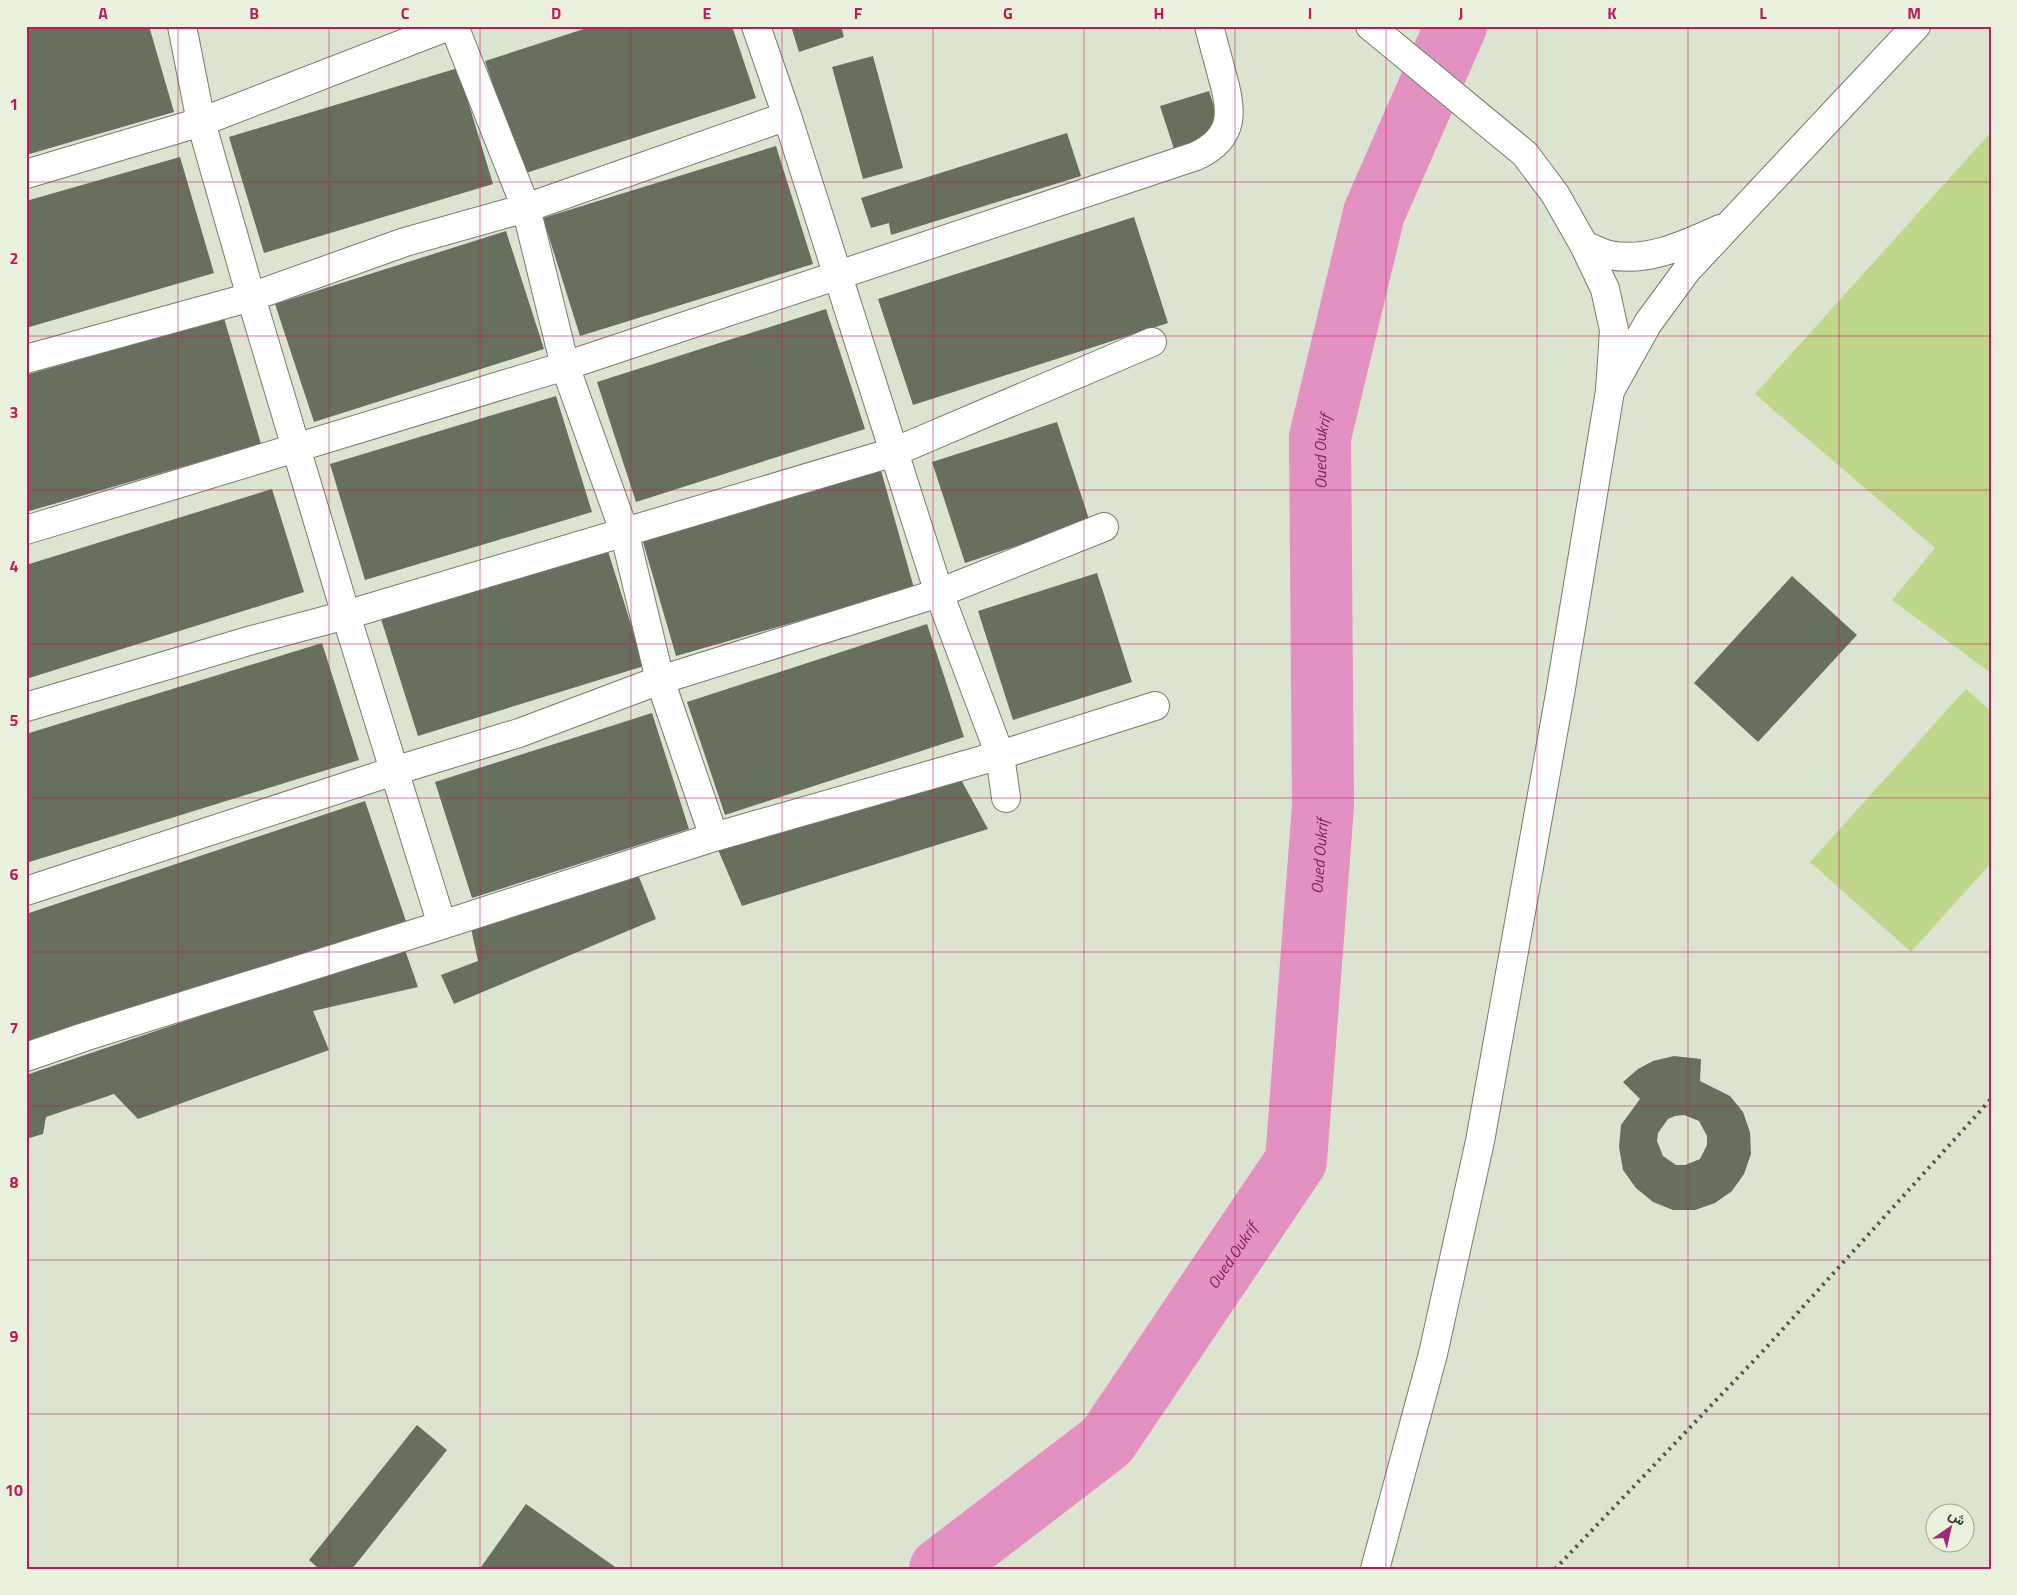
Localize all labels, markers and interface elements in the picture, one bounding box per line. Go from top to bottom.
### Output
text: A [98,1,108,25]
text: B [249,1,259,25]
text: C [401,1,410,25]
text: D [551,1,561,25]
text: E [703,1,712,25]
text: F [854,1,863,25]
text: G [1003,1,1013,25]
text: H [1154,1,1164,25]
text: I [1308,1,1312,25]
text: J [1459,1,1463,25]
text: K [1607,1,1617,25]
text: L [1759,1,1767,25]
text: M [1907,1,1921,25]
text: 1 [10,92,18,116]
text: 2 [10,246,18,270]
text: 3 [10,400,18,424]
water label: Oued Oukrif [1308,408,1338,489]
text: 4 [10,554,19,578]
text: 5 [10,708,19,732]
water label: Oued Oukrif [1304,815,1334,895]
text: 6 [10,862,19,886]
text: 7 [10,1016,18,1040]
text: 8 [10,1170,19,1194]
water label: Oued Oukrif [1201,1215,1265,1294]
text: 9 [10,1324,19,1348]
text: 10 [5,1478,23,1502]
north arrow [1924,1502,1974,1552]
text: ش [1945,1503,1971,1530]

